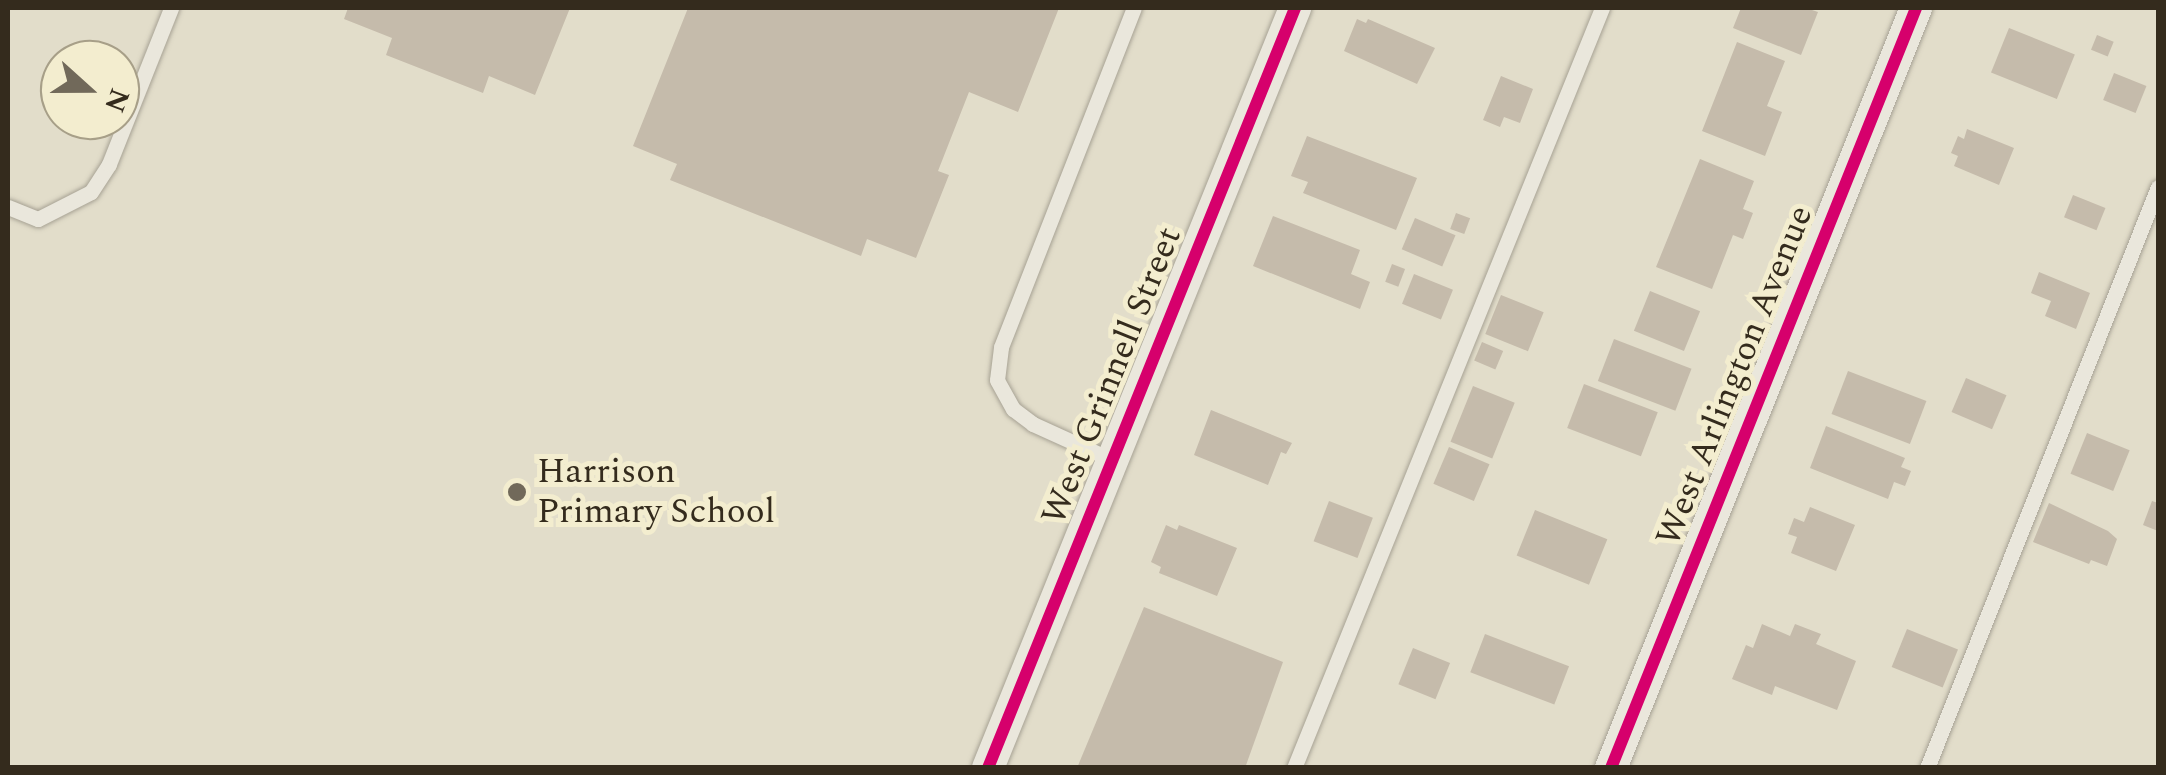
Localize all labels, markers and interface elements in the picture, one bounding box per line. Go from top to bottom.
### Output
north arrow [40,40,140,140]
text: N [92,82,141,119]
street label: West Arlington Avenue [1648,200,1822,552]
street label: West Grinnell Street [1033,221,1191,531]
place label: Harrison Primary School [537,451,775,533]
marker: Harrison Primary School [506,481,528,503]

